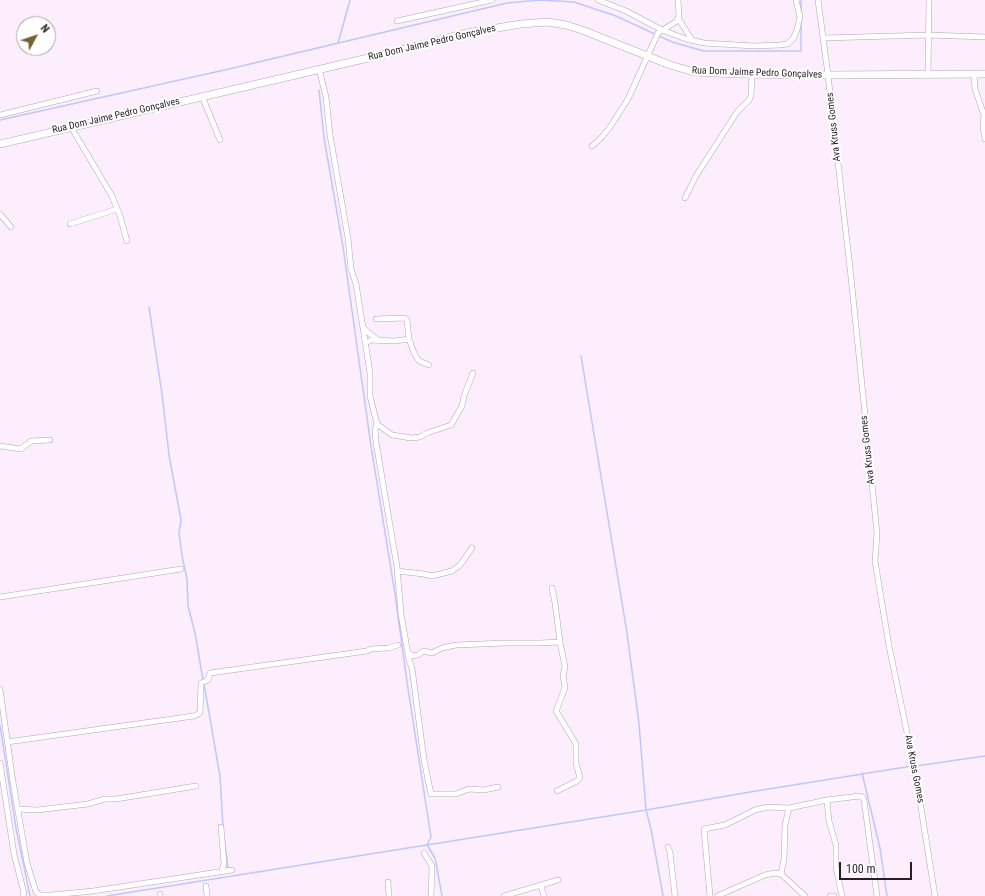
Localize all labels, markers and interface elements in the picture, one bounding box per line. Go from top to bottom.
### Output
north arrow [16,16,56,56]
text: N [38,22,52,35]
street label: Rua Dom Jaime Pedro Gonçalves [367,22,497,64]
street label: Rua Dom Jaime Pedro Gonçalves [692,65,822,81]
street label: Ava Kruss Gomes [824,92,844,162]
street label: Rua Dom Jaime Pedro Gonçalves [51,95,181,137]
street label: Ava Kruss Gomes [858,415,878,485]
street label: Ava Kruss Gomes [902,734,926,804]
scale bar [841,854,914,880]
text: 100 m [846,862,876,876]

